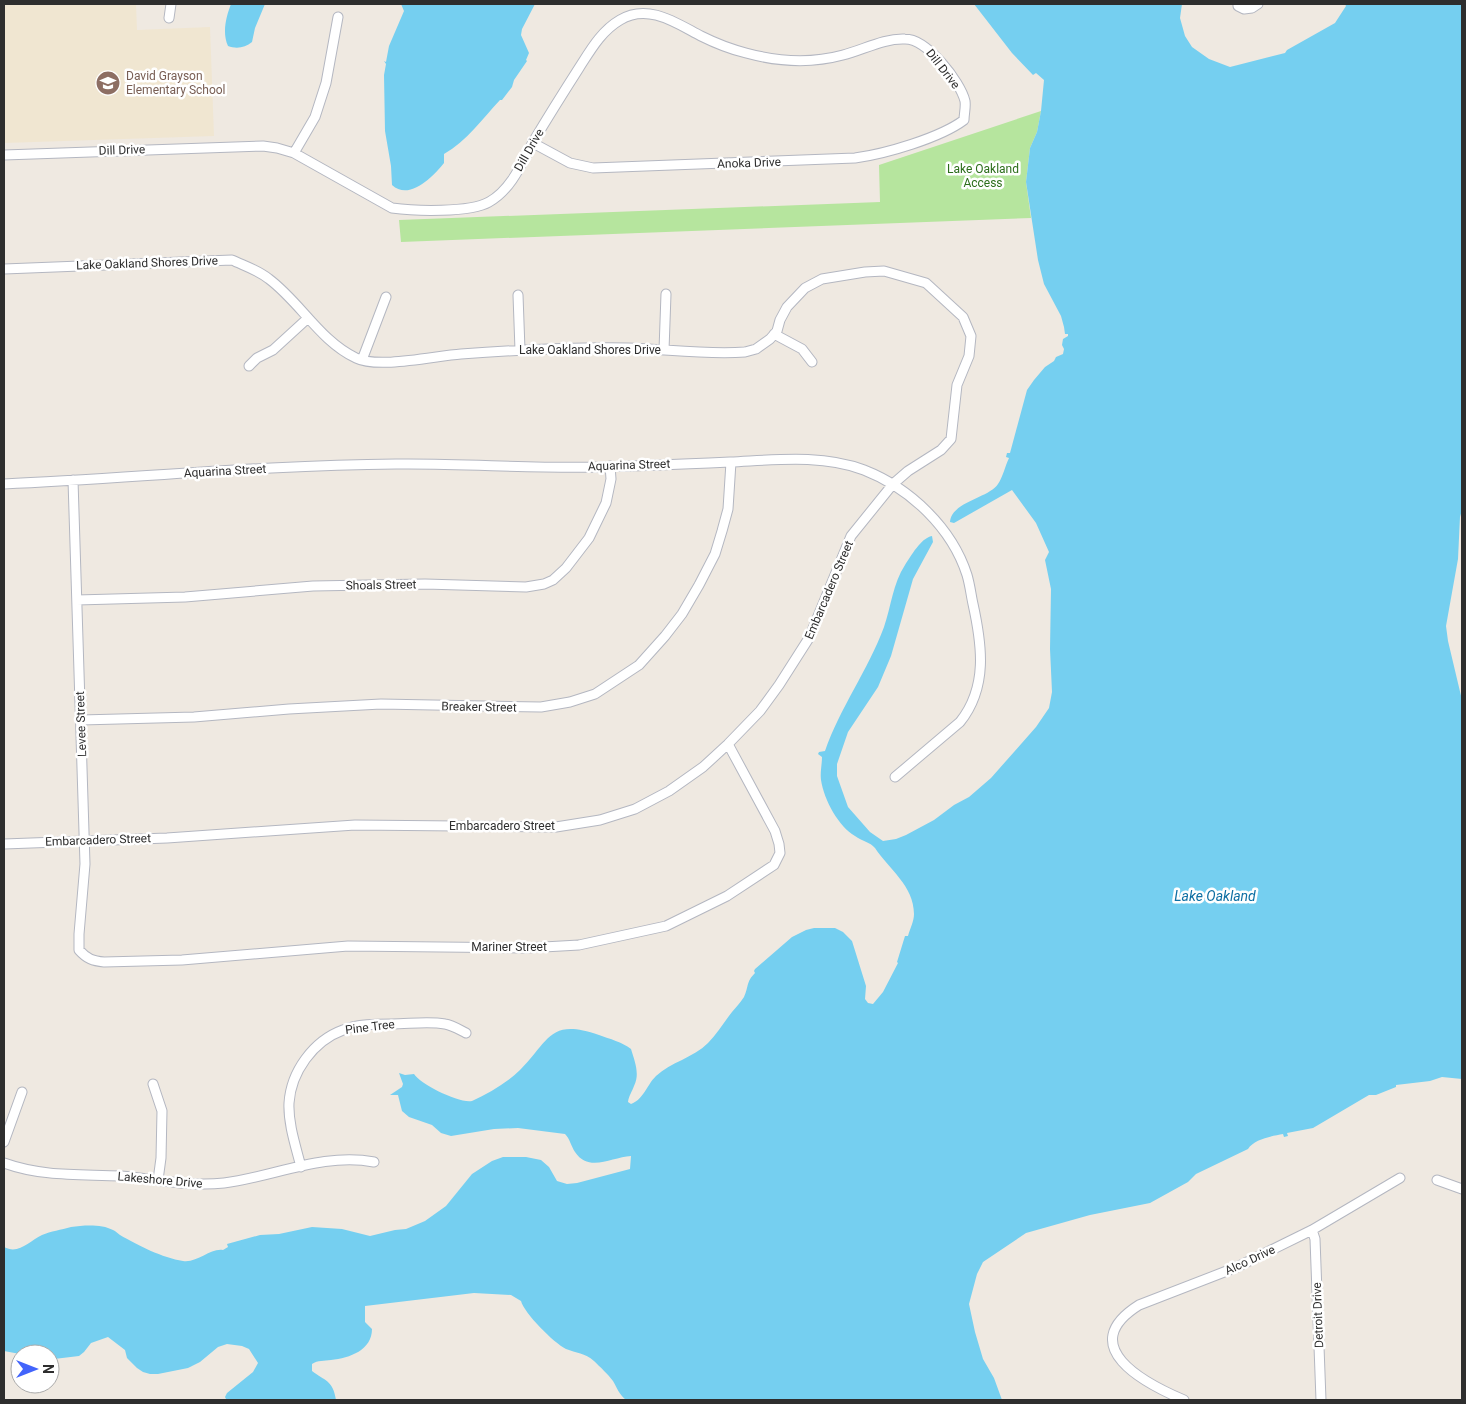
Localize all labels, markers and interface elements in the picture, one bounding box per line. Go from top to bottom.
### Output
street label: Dill Drive [923,46,963,92]
place label: David Grayson Elementary School [126,69,226,97]
school or university icon: David Grayson Elementary School [95,70,121,96]
street label: Dill Drive [511,126,547,174]
street label: Dill Drive [98,142,146,158]
street label: Anoka Drive [717,155,781,171]
park label: Lake Oakland Access [947,162,1019,190]
street label: Lake Oakland Shores Drive [76,254,218,272]
street label: Lake Oakland Shores Drive [519,343,661,357]
street label: Aquarina Street [587,457,671,473]
street label: Aquarina Street [183,462,267,480]
street label: Embarcadero Street [802,538,856,641]
street label: Shoals Street [345,577,417,593]
street label: Levee Street [73,691,89,757]
street label: Breaker Street [441,699,517,715]
street label: Embarcadero Street [449,819,555,833]
street label: Embarcadero Street [45,831,151,849]
water label: Lake Oakland [1174,888,1256,904]
street label: Mariner Street [471,940,547,954]
street label: Pine Tree [345,1017,395,1037]
street label: Lakeshore Drive [117,1169,203,1191]
street label: Alco Drive [1223,1242,1277,1278]
street label: Detroit Drive [1310,1282,1326,1348]
north arrow [10,1344,60,1394]
text: N [40,1364,56,1374]

